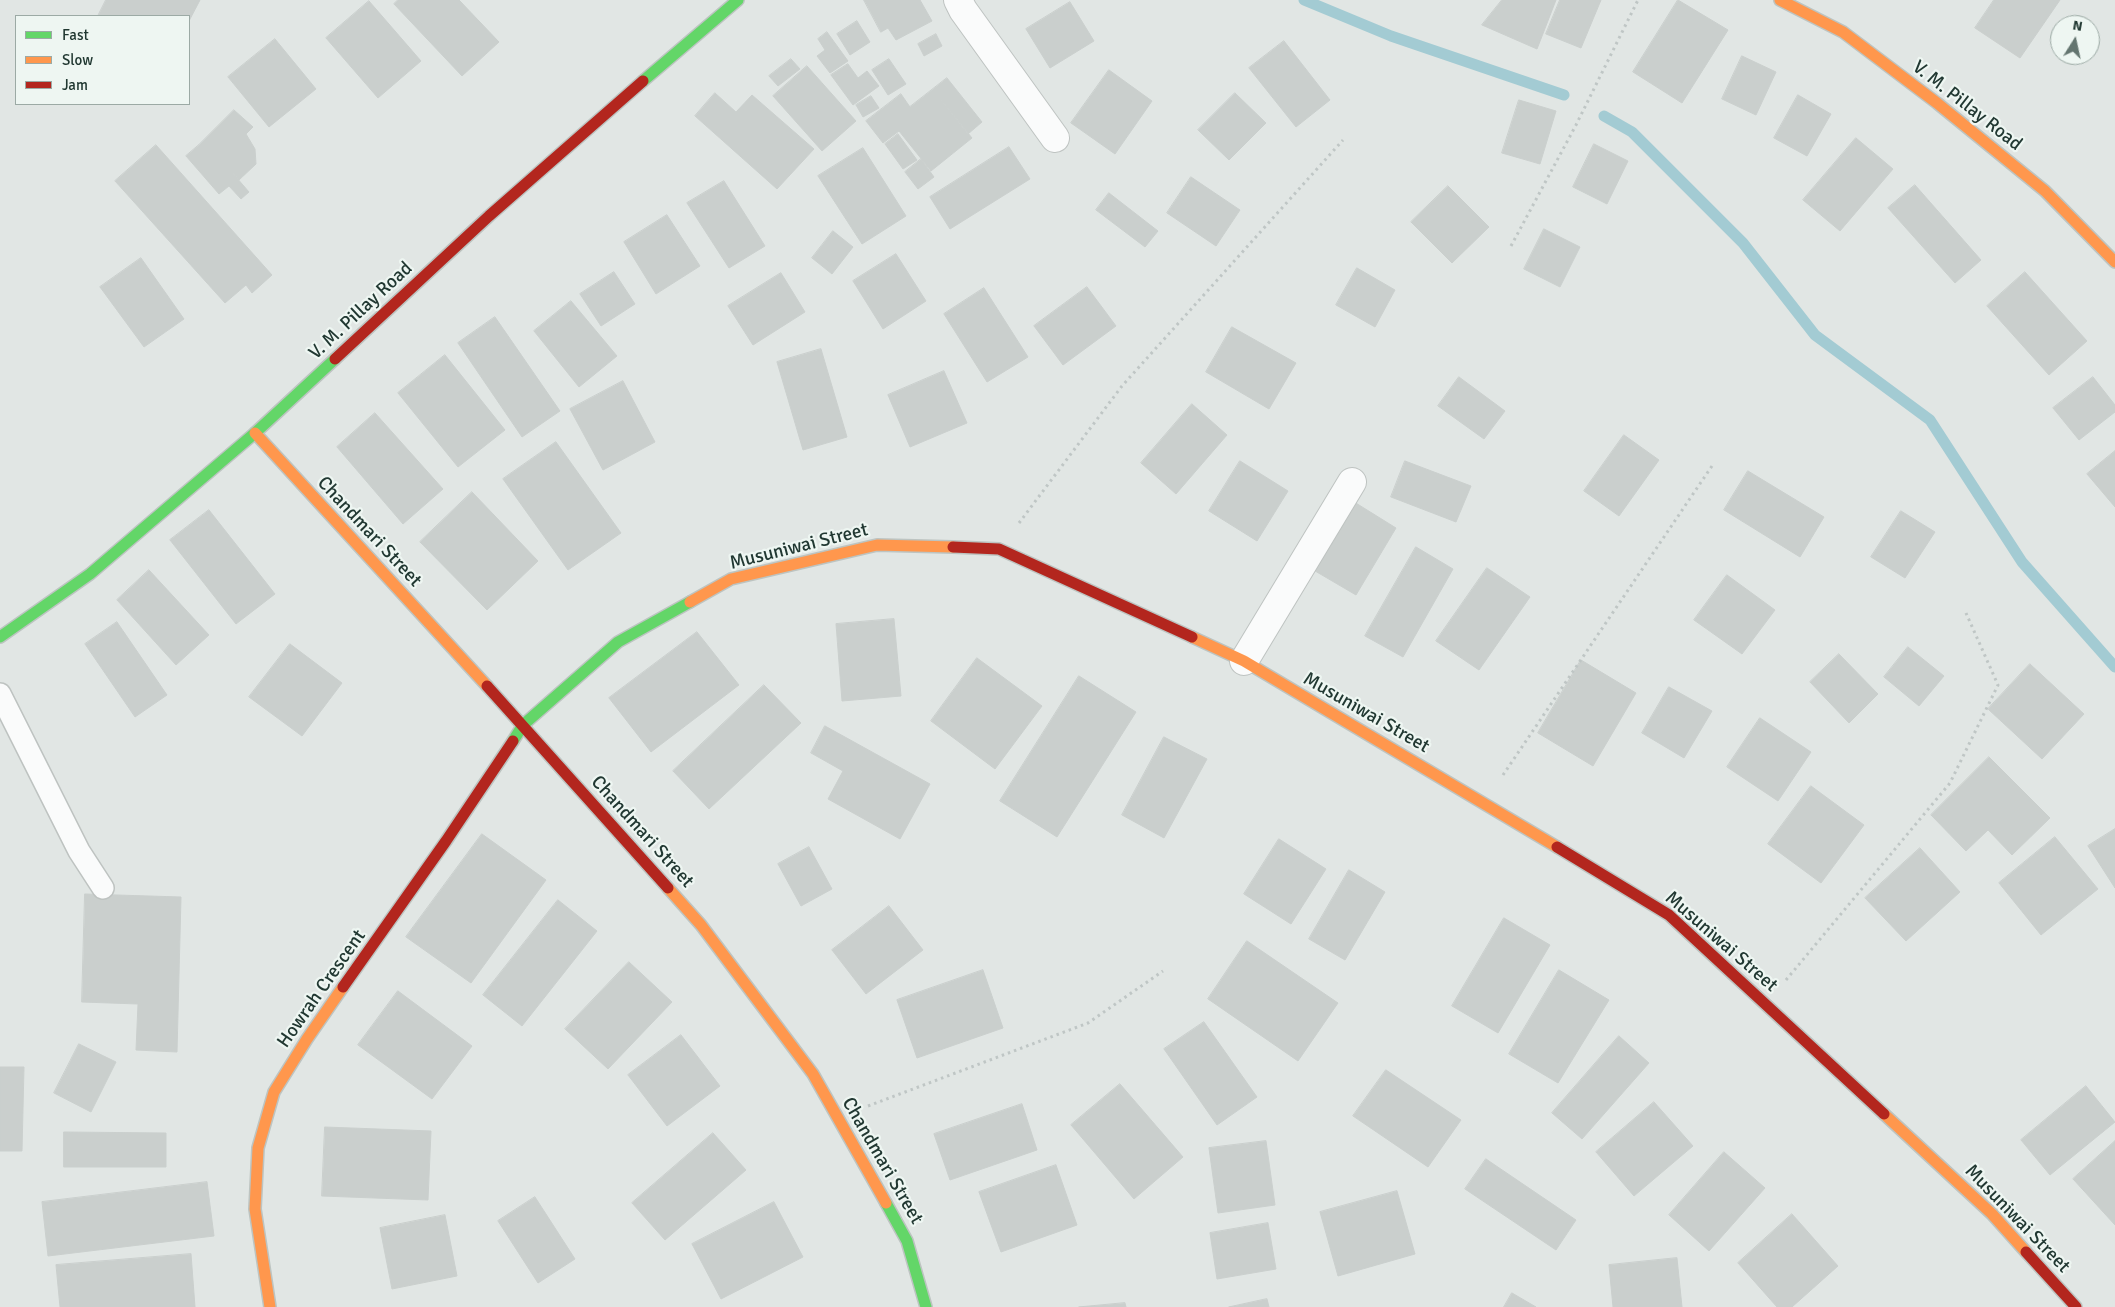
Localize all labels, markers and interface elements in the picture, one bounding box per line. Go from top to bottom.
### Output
legend [15,15,190,105]
north arrow [2050,15,2100,65]
text: N [2071,17,2084,35]
text: Fast [62,26,89,44]
text: Slow [62,51,93,69]
street label: V. M. Pillay Road [1908,56,2026,156]
text: Jam [62,76,88,94]
street label: V. M. Pillay Road [305,257,417,365]
street label: Chandmari Street [312,472,426,592]
street label: Musuniwai Street [727,519,871,575]
street label: Musuniwai Street [1299,668,1433,758]
street label: Chandmari Street [586,771,698,893]
street label: Musuniwai Street [1660,887,1782,997]
street label: Howrah Crescent [273,926,371,1052]
street label: Chandmari Street [836,1093,928,1229]
street label: Musuniwai Street [1960,1160,2074,1278]

